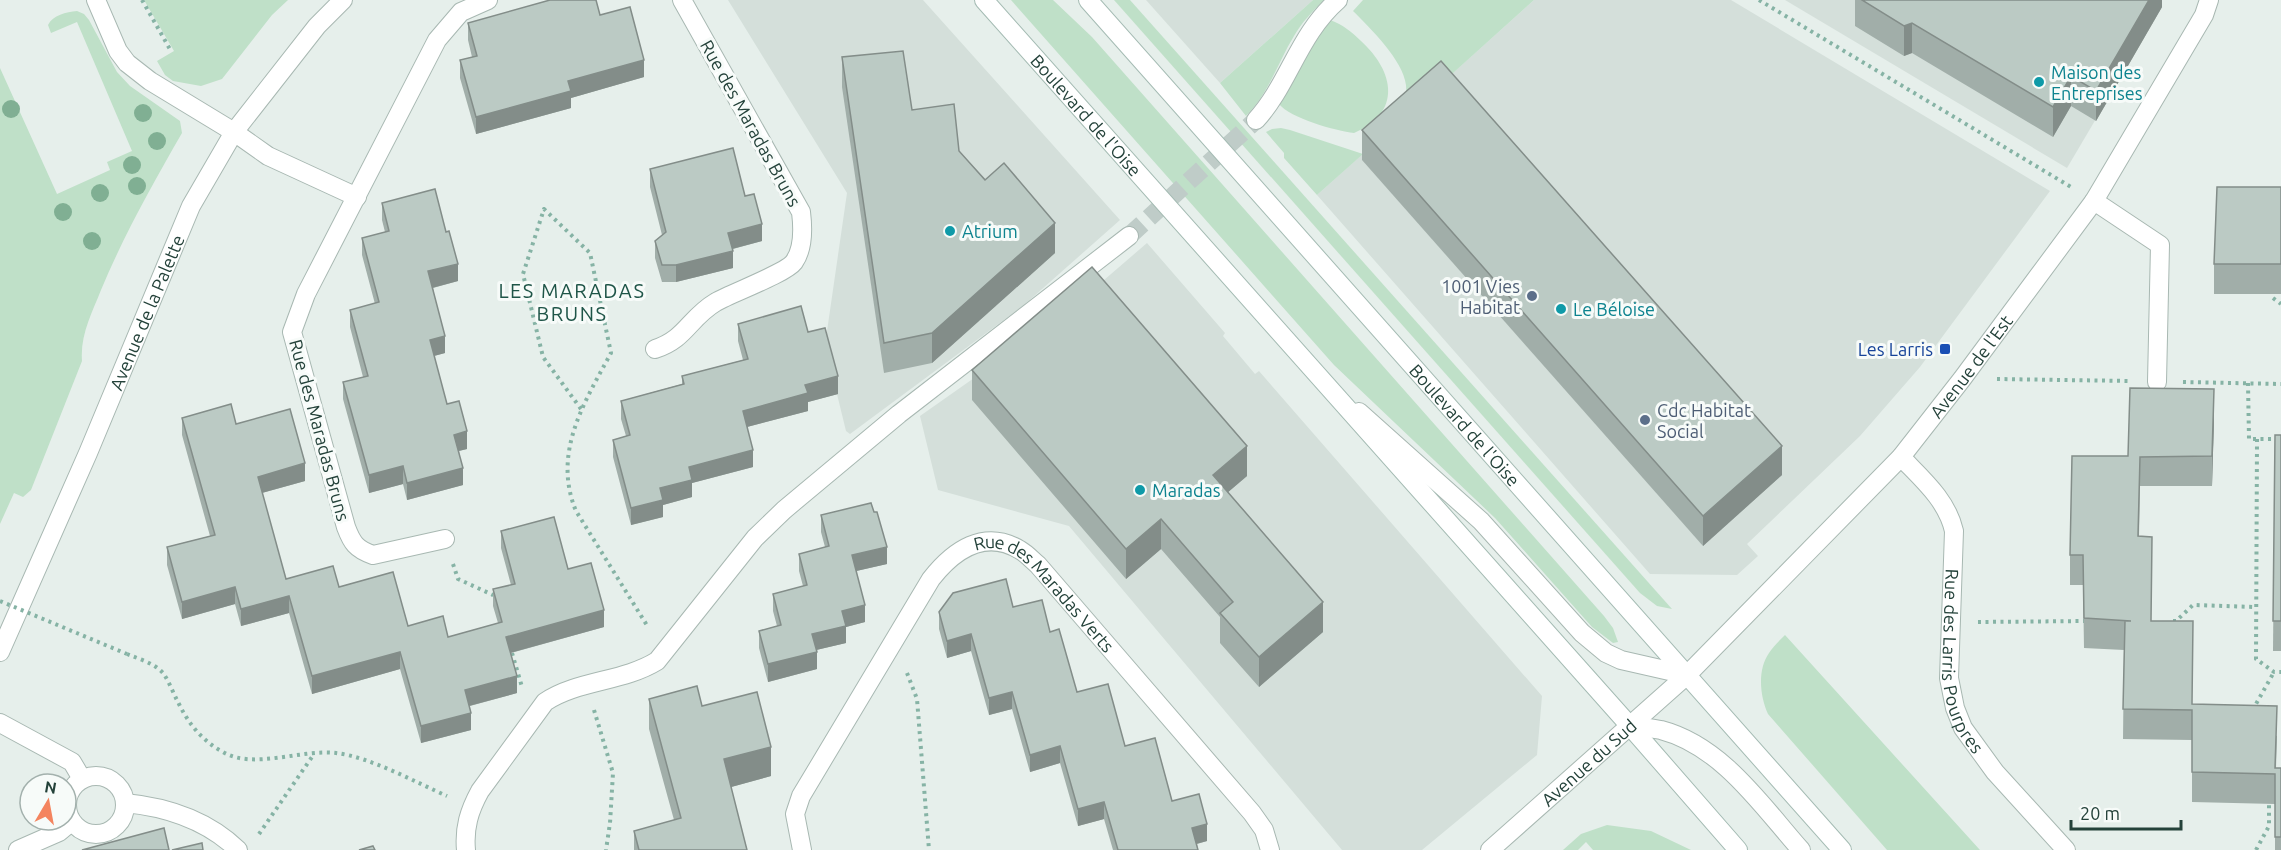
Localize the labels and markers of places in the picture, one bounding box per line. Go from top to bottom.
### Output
place label: Maison des Entreprises [2051,62,2143,103]
marker: Maison des Entreprises [2032,75,2046,89]
place label: Atrium [962,221,1018,241]
marker: Atrium [943,224,957,238]
place label: 1001 Vies Habitat [1441,276,1520,317]
marker: 1001 Vies Habitat [1525,289,1539,303]
place label: Le Béloise [1573,299,1655,319]
marker: Le Béloise [1554,302,1568,316]
place label: Les Larris [1858,339,1933,359]
marker: Les Larris [1938,342,1952,356]
place label: Cdc Habitat Social [1657,400,1751,441]
marker: Cdc Habitat Social [1638,413,1652,427]
place label: Maradas [1152,480,1221,500]
marker: Maradas [1133,483,1147,497]

